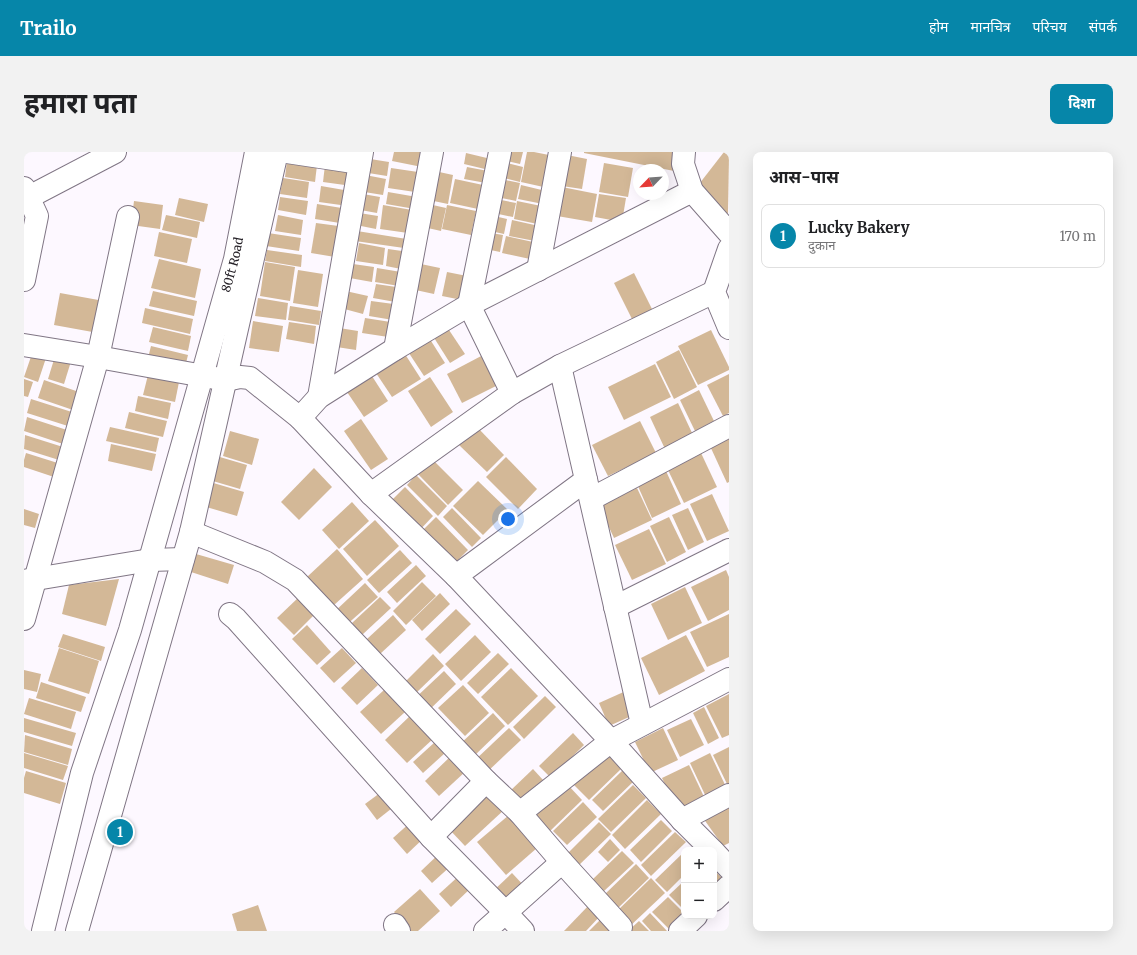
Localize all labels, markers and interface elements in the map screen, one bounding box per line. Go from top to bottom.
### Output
text: Trailo [20,16,77,40]
text: होम [929,18,948,36]
text: मानचित्र [970,18,1011,36]
text: परिचय [1033,18,1067,36]
text: संपर्क [1089,18,1117,36]
button: दिशा [1050,84,1113,124]
text: हमारा पता [24,85,136,121]
north arrow [633,164,669,200]
text: आस-पास [769,166,839,188]
text: Lucky Bakery [808,218,910,237]
text: 1 [780,228,786,245]
text: 170 m [1059,228,1096,245]
street label: 80ft Road [218,236,246,294]
text: दुकान [808,237,835,254]
your location [498,509,518,529]
pin: 1 [107,817,133,847]
map controls [681,847,717,919]
button: + [681,847,717,883]
button: − [681,883,717,919]

